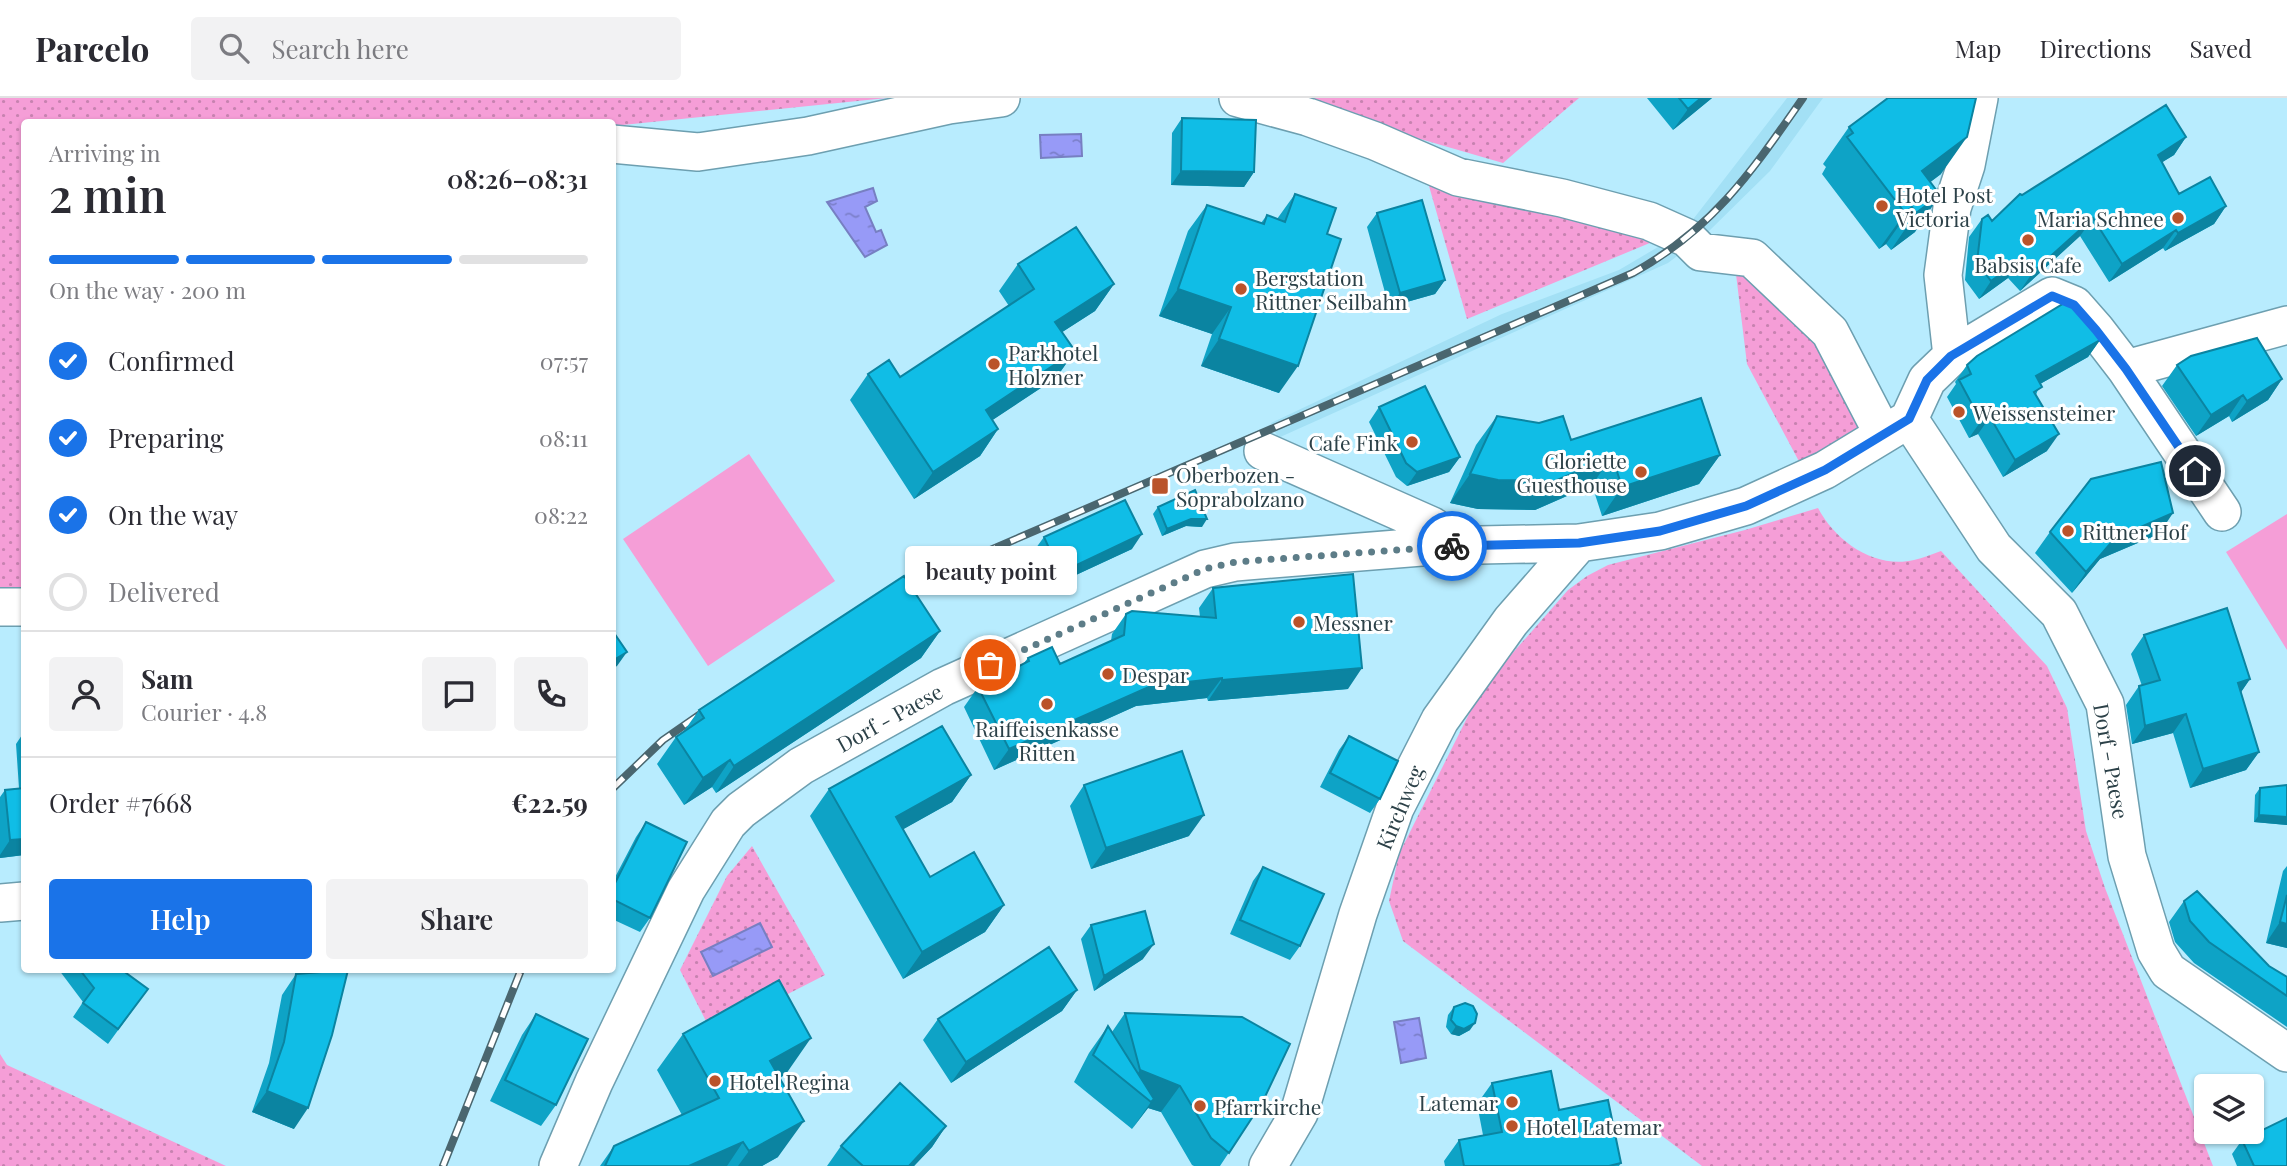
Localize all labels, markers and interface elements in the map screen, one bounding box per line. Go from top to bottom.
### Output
search box [191,17,681,80]
text: Parcelo [35,26,149,70]
icon: search [215,29,253,67]
text: Search here [271,31,409,66]
text: Map [1955,32,2001,64]
text: Directions [2039,32,2152,64]
text: Saved [2190,32,2252,64]
text: Arriving in [49,137,161,168]
text: 08:26–08:31 [447,161,588,196]
text: 2 min [49,163,167,225]
place label: Hotel Post Victoria [1895,180,1993,232]
marker: Hotel Post Victoria [1874,198,1890,214]
place label: Maria Schnee [2037,204,2164,232]
marker: Maria Schnee [2170,210,2186,226]
marker: Babsis Cafe [2020,232,2036,248]
place label: Babsis Cafe [1974,250,2082,278]
place label: Bergstation Rittner Seilbahn [1255,263,1408,315]
text: On the way · 200 m [49,274,246,305]
marker: Bergstation Rittner Seilbahn [1233,281,1249,297]
place label: Parkhotel Holzner [1008,338,1098,390]
icon: check [49,342,87,380]
text: Confirmed [108,343,235,378]
text: 07:57 [540,345,588,376]
marker: Parkhotel Holzner [986,356,1002,372]
place label: Weissensteiner [1972,398,2116,426]
marker: Weissensteiner [1951,404,1967,420]
icon: check [49,419,87,457]
text: Preparing [108,420,224,455]
text: 08:11 [539,422,588,453]
place label: Cafe Fink [1308,428,1398,456]
marker: Cafe Fink [1404,434,1420,450]
pin [2165,441,2225,501]
place label: Gloriette Guesthouse [1517,446,1627,498]
icon: home [2176,452,2214,490]
place label: Oberbozen - Soprabolzano [1176,460,1304,512]
marker: Gloriette Guesthouse [1633,464,1649,480]
marker: Oberbozen - Soprabolzano [1150,476,1170,496]
icon: check [49,496,87,534]
text: On the way [108,497,238,532]
text: 08:22 [534,499,588,530]
courier [1417,511,1487,581]
place label: Rittner Hof [2082,517,2189,545]
marker: Rittner Hof [2060,523,2076,539]
icon: bike [1433,527,1471,565]
callout: beauty point [904,546,1076,595]
text: beauty point [926,555,1056,586]
text: Delivered [108,574,220,609]
place label: Messner [1313,608,1393,636]
marker: Messner [1291,614,1307,630]
pin [960,635,1020,695]
icon: bag [971,646,1009,684]
button: person [49,657,123,731]
button: chat [422,657,496,731]
button: phone [514,657,588,731]
place label: Despar [1122,660,1190,688]
text: Sam [141,661,193,696]
marker: Despar [1100,666,1116,682]
street label: Dorf - Paese [831,676,947,758]
text: Courier · 4.8 [141,696,267,727]
marker: Raiffeisenkasse Ritten [1039,696,1055,712]
street label: Dorf - Paese [2088,701,2136,821]
place label: Raiffeisenkasse Ritten [975,714,1119,766]
street label: Kirchweg [1369,761,1429,853]
text: Order #7668 [49,785,193,820]
text: €22.59 [511,785,588,820]
button: Help [49,879,312,959]
button: Share [326,879,588,959]
place label: Hotel Regina [729,1067,850,1095]
marker: Hotel Regina [707,1073,723,1089]
map controls [2194,1074,2264,1144]
button: layers [2194,1074,2264,1144]
place label: Latemar [1419,1088,1499,1116]
place label: Pfarrkirche [1214,1092,1321,1120]
marker: Latemar [1504,1094,1520,1110]
marker: Pfarrkirche [1192,1098,1208,1114]
place label: Hotel Latemar [1526,1112,1662,1140]
marker: Hotel Latemar [1504,1118,1520,1134]

